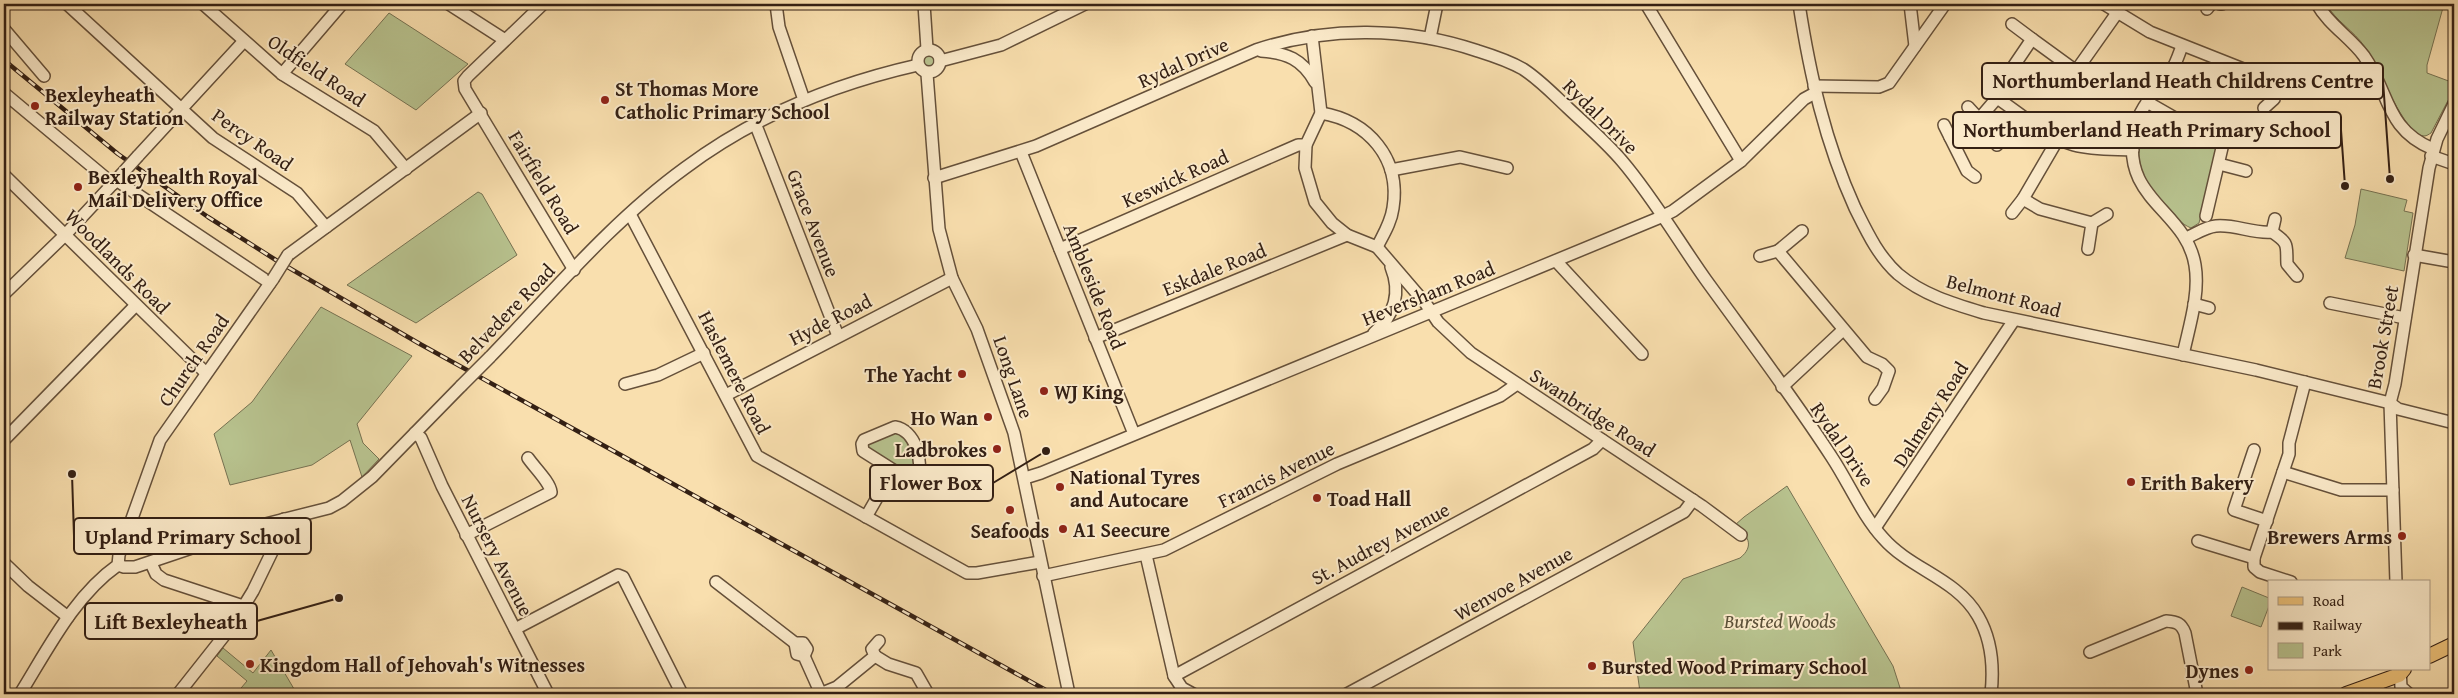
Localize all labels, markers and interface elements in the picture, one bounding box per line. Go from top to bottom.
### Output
street label: Oldfield Road [262,27,372,114]
street label: Rydal Drive [1133,29,1233,95]
callout: Northumberland Heath Childrens Centre [1982,63,2383,99]
text: Northumberland Heath Childrens Centre [1993,65,2373,96]
street label: Rydal Drive [1557,72,1645,160]
place label: St Thomas More Catholic Primary School [615,74,830,126]
place label: Bexleyheath Railway Station [45,80,184,132]
marker: St Thomas More Catholic Primary School [599,94,611,106]
marker: Bexleyheath Railway Station [29,100,41,112]
street label: Percy Road [207,100,300,178]
callout: Northumberland Heath Primary School [1953,112,2341,148]
text: Northumberland Heath Primary School [1963,114,2331,145]
street label: Fairfield Road [502,125,587,240]
street label: Keswick Road [1117,141,1233,214]
place label: Bexleyhealth Royal Mail Delivery Office [88,162,263,214]
street label: Grace Avenue [780,165,848,281]
marker: Bexleyhealth Royal Mail Delivery Office [72,181,84,193]
street label: Woodlands Road [59,202,177,320]
street label: Ambleside Road [1057,219,1134,354]
street label: Eskdale Road [1158,235,1271,303]
street label: Heversham Road [1357,253,1499,333]
street label: Belvedere Road [451,256,561,369]
street label: Belmont Road [1944,266,2065,324]
street label: Brook Street [2359,283,2405,391]
street label: Hyde Road [784,286,877,352]
street label: Haslemere Road [691,305,779,439]
street label: Church Road [150,308,236,412]
street label: Long Lane [986,332,1042,422]
street label: Dalmeny Road [1885,355,1975,472]
place label: The Yacht [864,360,952,389]
street label: Swanbridge Road [1524,360,1662,464]
marker: The Yacht [956,368,968,380]
place label: WJ King [1054,377,1124,406]
marker: WJ King [1038,385,1050,397]
street label: Rydal Drive [1804,396,1882,492]
place label: Ho Wan [911,403,978,432]
marker: Ho Wan [982,411,994,423]
street label: Francis Avenue [1213,433,1339,515]
place label: Ladbrokes [895,435,987,464]
marker: Ladbrokes [991,443,1003,455]
place label: National Tyres and Autocare [1070,462,1200,514]
callout: Flower Box [870,465,993,501]
text: Flower Box [880,467,982,498]
place label: Erith Bakery [2141,468,2254,497]
marker: Erith Bakery [2125,476,2137,488]
marker: National Tyres and Autocare [1054,481,1066,493]
place label: Toad Hall [1327,484,1411,513]
street label: Nursery Avenue [455,489,541,621]
marker: Toad Hall [1311,492,1323,504]
street label: St. Audrey Avenue [1306,494,1454,592]
marker: Seafoods [1004,504,1016,516]
place label: A1 Seecure [1073,515,1170,544]
place label: Seafoods [971,516,1049,545]
callout: Upland Primary School [74,518,311,554]
text: Upland Primary School [85,521,302,552]
place label: Brewers Arms [2267,522,2392,551]
marker: A1 Seecure [1057,523,1069,535]
marker: Brewers Arms [2396,530,2408,542]
street label: Wenvoe Avenue [1448,538,1578,628]
legend [2268,580,2430,670]
text: Road [2313,590,2344,611]
callout: Lift Bexleyheath [85,603,257,639]
text: Lift Bexleyheath [95,606,248,637]
park label: Bursted Woods [1723,606,1837,635]
text: Railway [2313,614,2363,635]
text: Park [2313,640,2342,661]
place label: Kingdom Hall of Jehovah's Witnesses [260,650,585,679]
place label: Bursted Wood Primary School [1602,652,1867,681]
place label: Dynes [2185,656,2239,685]
marker: Kingdom Hall of Jehovah's Witnesses [244,658,256,670]
marker: Bursted Wood Primary School [1586,660,1598,672]
marker: Dynes [2243,664,2255,676]

